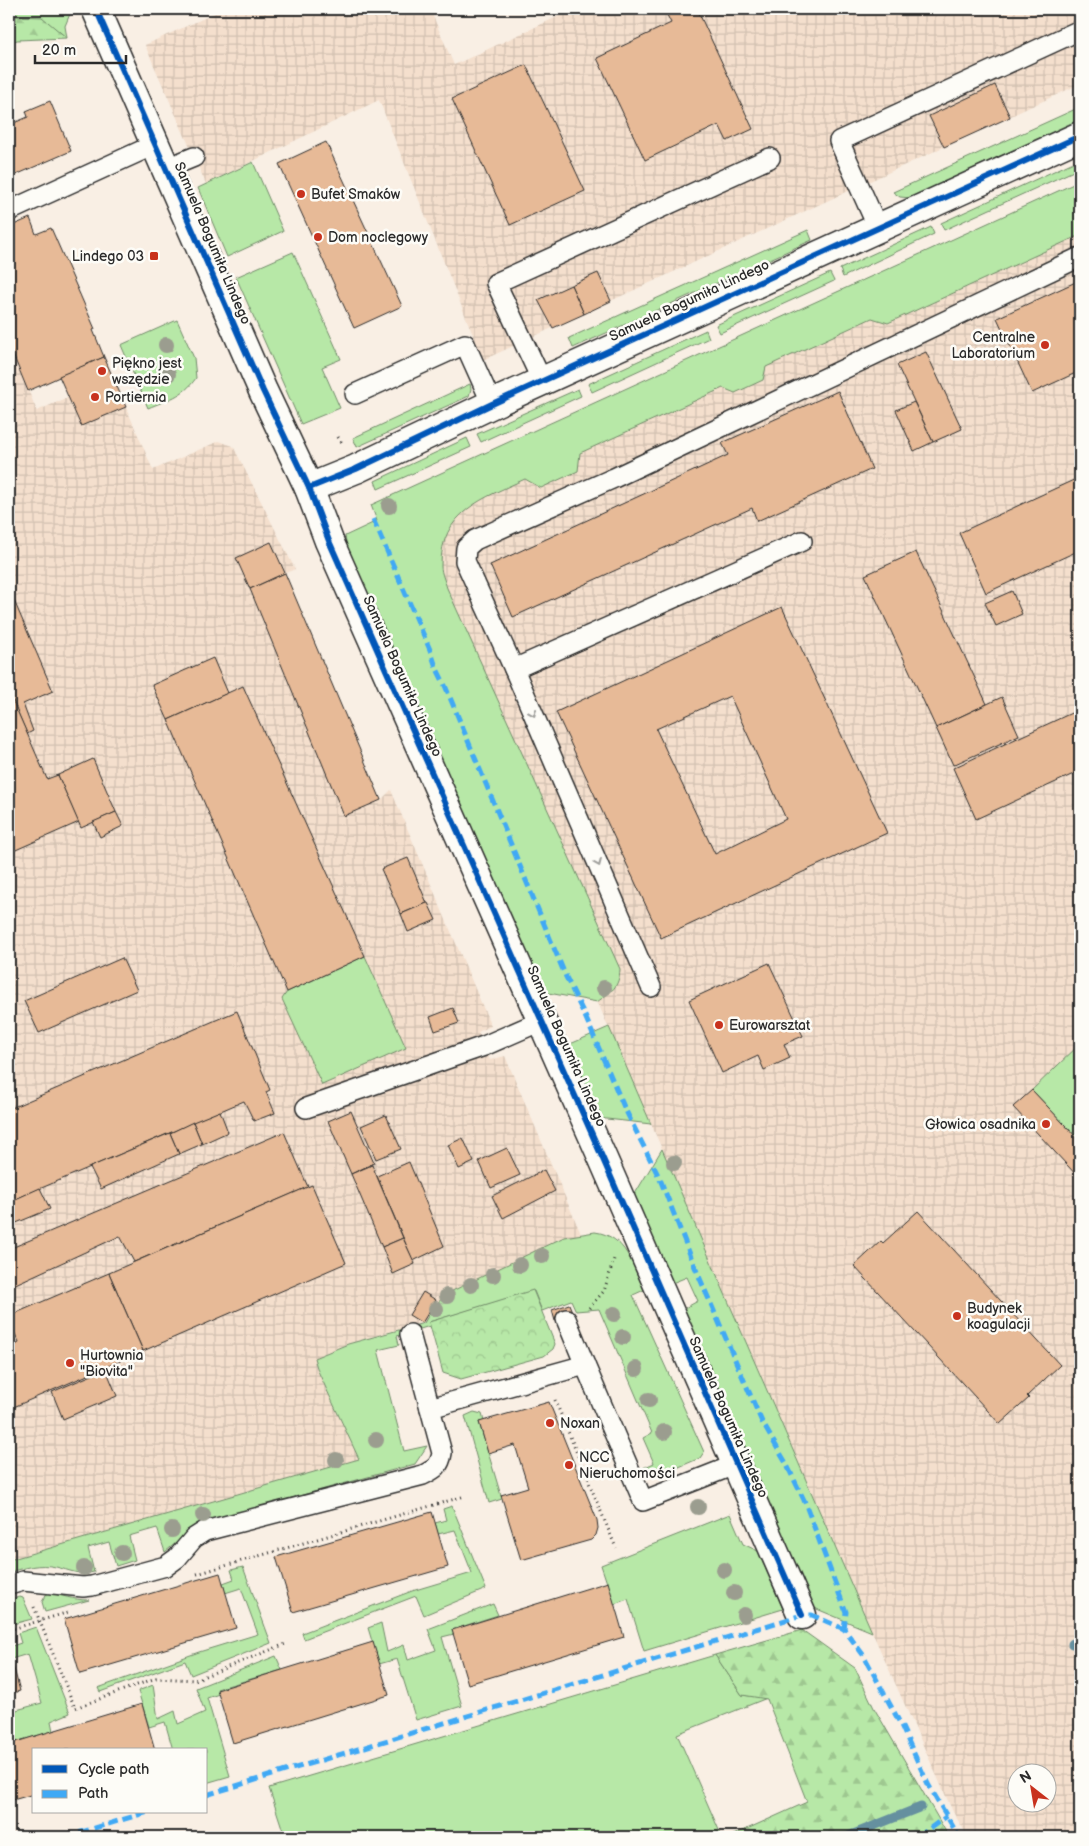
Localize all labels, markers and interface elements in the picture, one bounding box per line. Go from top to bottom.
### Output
scale bar [35,32,126,64]
text: 20 m [42,41,76,60]
street label: Samuela Bogumiła Lindego [171,160,254,327]
place label: Bufet Smaków [311,186,401,203]
marker: Bufet Smaków [295,188,307,200]
place label: Dom noclegowy [328,229,429,246]
marker: Dom noclegowy [312,231,324,243]
place label: Lindego 03 [72,248,144,265]
marker: Lindego 03 [148,250,160,262]
street label: Samuela Bogumiła Lindego [606,256,772,345]
place label: Centralne Laboratorium [951,329,1035,362]
marker: Centralne Laboratorium [1039,339,1051,351]
place label: Piękno jest wszędzie [112,355,182,388]
marker: Piękno jest wszędzie [96,365,108,377]
place label: Portiernia [105,389,167,406]
marker: Portiernia [89,391,101,403]
street label: Samuela Bogumiła Lindego [359,593,446,759]
one-way arrow [527,708,538,717]
one-way arrow [591,858,602,867]
street label: Samuela Bogumiła Lindego [523,963,610,1129]
place label: Eurowarsztat [729,1017,811,1034]
marker: Eurowarsztat [713,1019,725,1031]
place label: Głowica osadnika [925,1116,1036,1133]
marker: Głowica osadnika [1040,1118,1052,1130]
place label: Budynek koagulacji [967,1300,1030,1333]
marker: Budynek koagulacji [951,1310,963,1322]
street label: Samuela Bogumiła Lindego [685,1334,772,1500]
place label: Hurtownia "Biovita" [80,1347,144,1380]
marker: Hurtownia "Biovita" [64,1357,76,1369]
place label: Noxan [560,1415,600,1432]
marker: Noxan [544,1417,556,1429]
place label: NCC Nieruchomości [579,1449,675,1482]
marker: NCC Nieruchomości [563,1459,575,1471]
legend [32,1748,208,1814]
text: Cycle path [78,1760,149,1779]
north arrow [1006,1764,1056,1814]
text: N [1017,1767,1034,1787]
text: Path [78,1784,108,1803]

